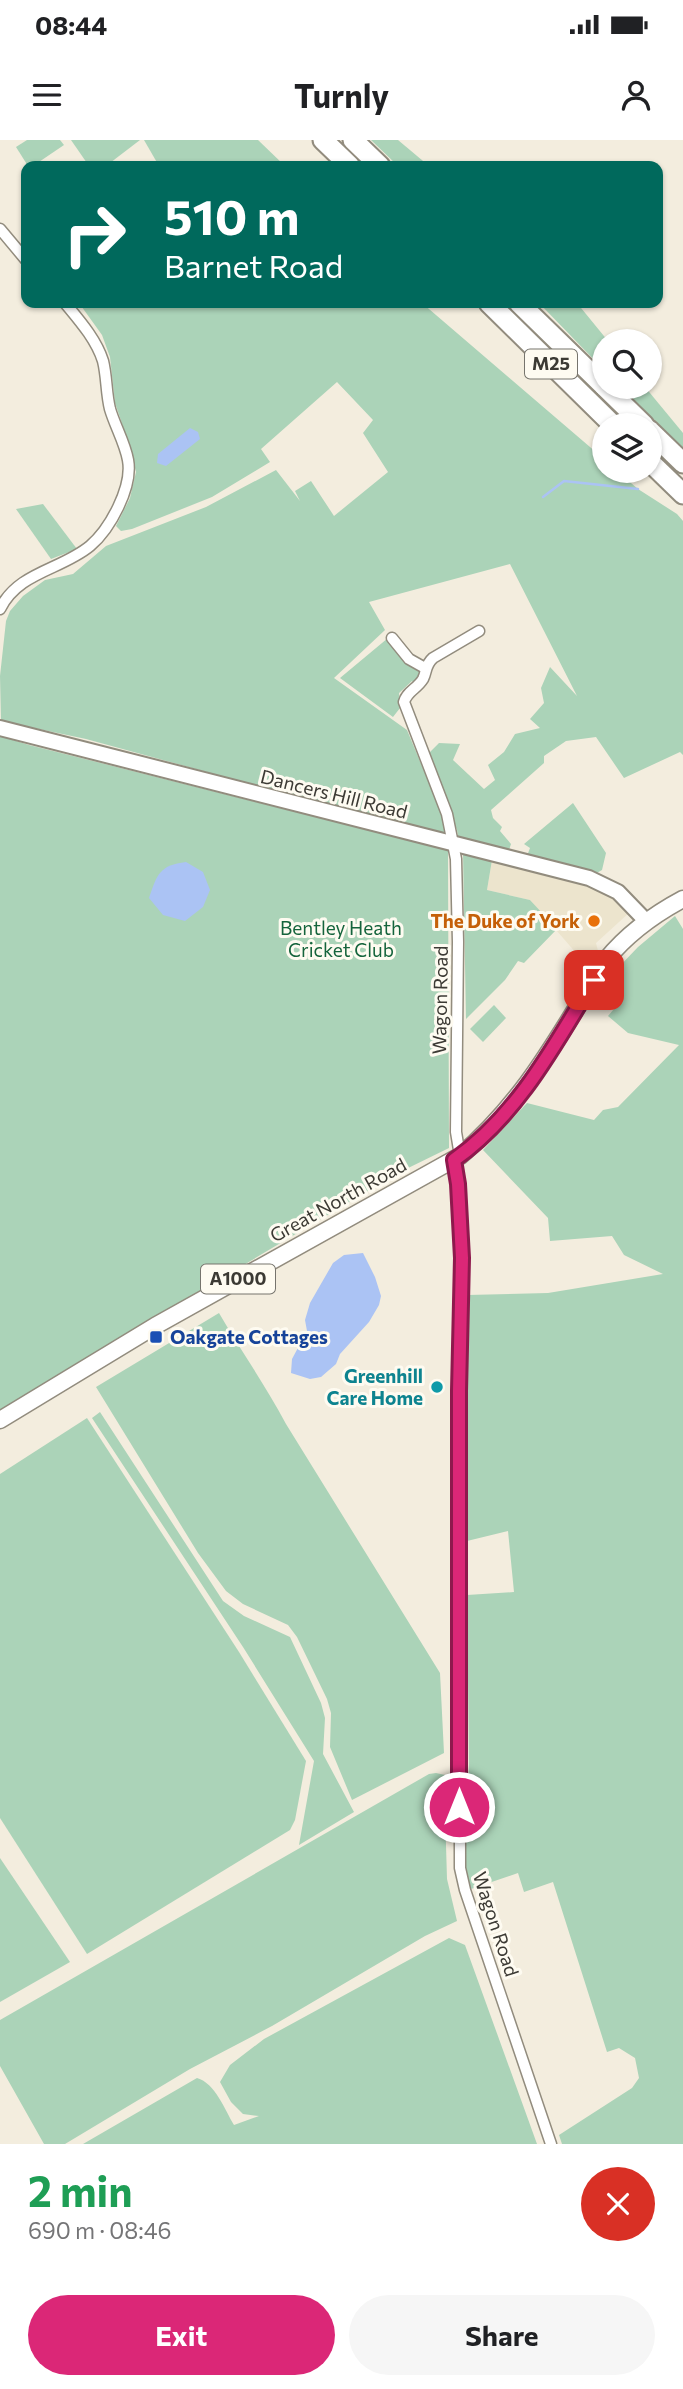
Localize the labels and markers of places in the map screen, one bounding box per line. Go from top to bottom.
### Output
place label: The Duke of York [430,909,580,932]
marker: The Duke of York [586,913,602,929]
pin [564,950,624,1010]
place label: Oakgate Cottages [170,1325,328,1348]
marker: Oakgate Cottages [148,1329,164,1345]
place label: Greenhill Care Home [327,1364,423,1409]
marker: Greenhill Care Home [429,1379,445,1395]

